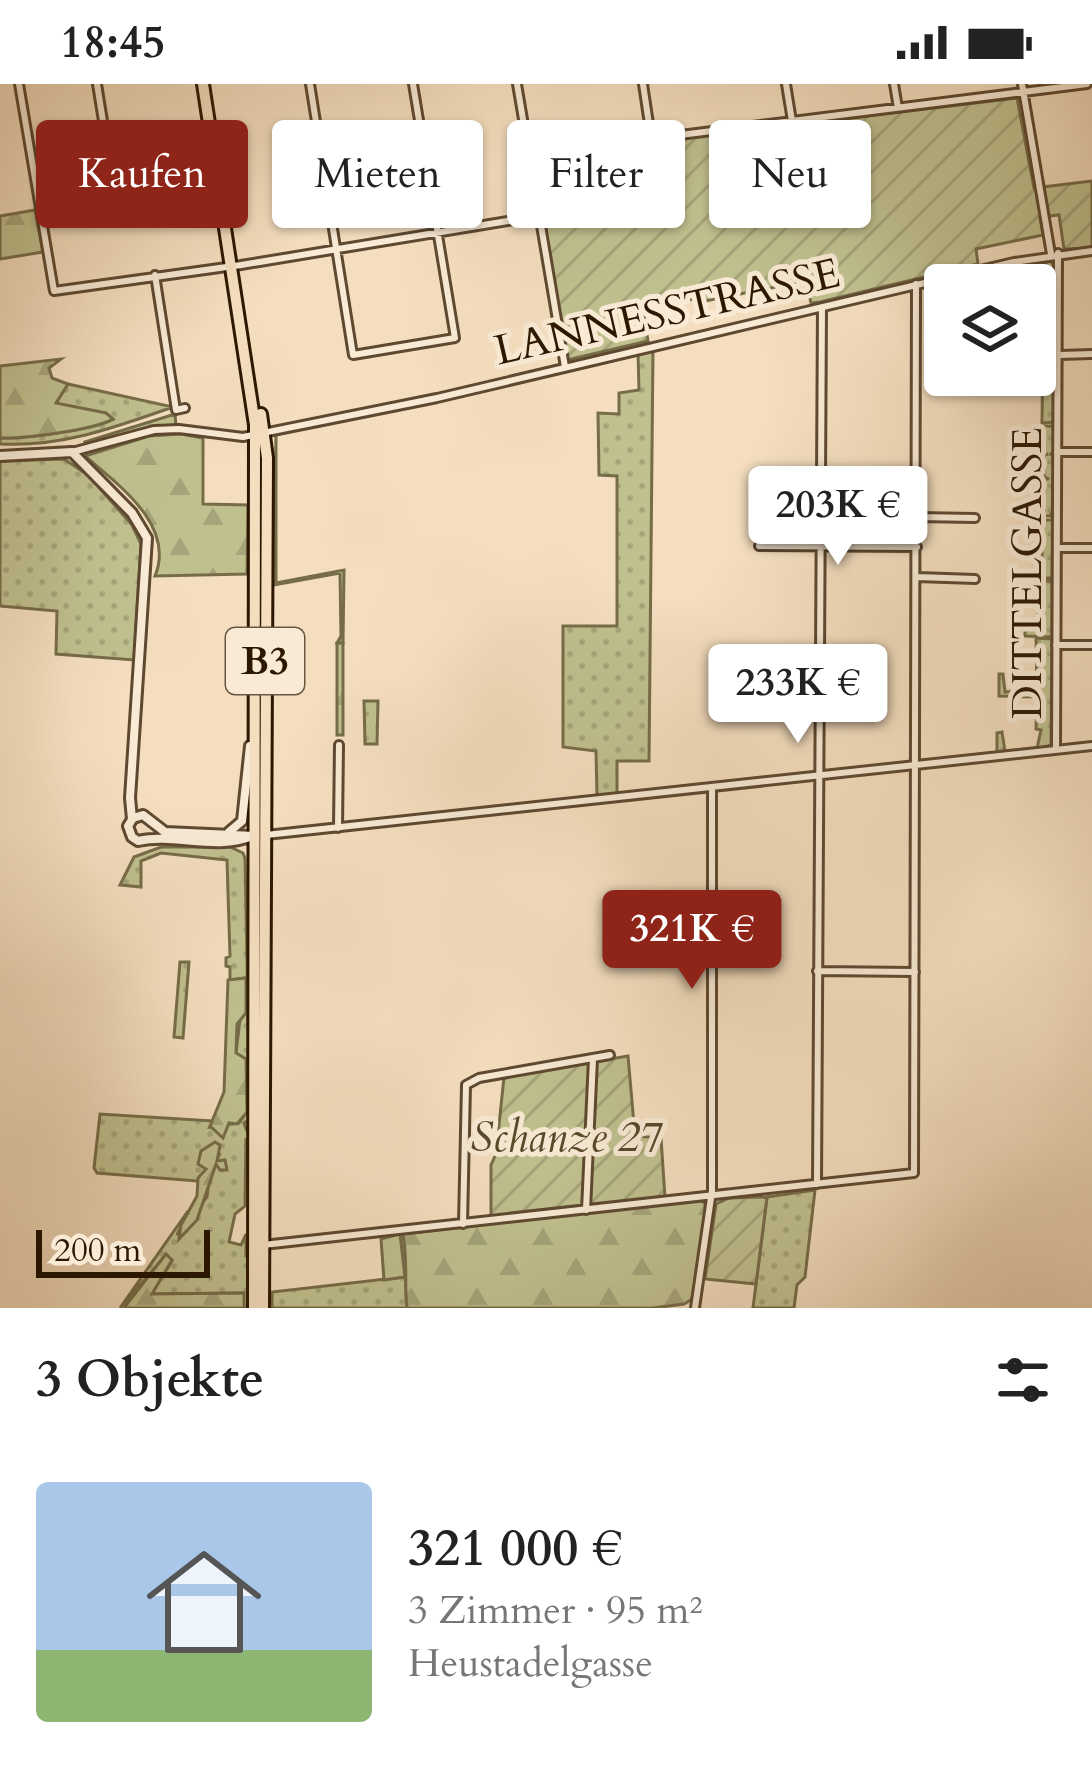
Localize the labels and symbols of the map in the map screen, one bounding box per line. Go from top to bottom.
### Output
street label: LANNESSTRASSE [489,245,845,379]
street label: DITTELGASSE [999,427,1056,719]
pin: 203K € [740,466,936,568]
road number: B3 [226,628,304,694]
pin: 233K € [700,644,896,746]
pin: 321K € [594,890,790,992]
park label: Schanze 27 [471,1109,663,1166]
scale bar [36,1224,210,1277]

